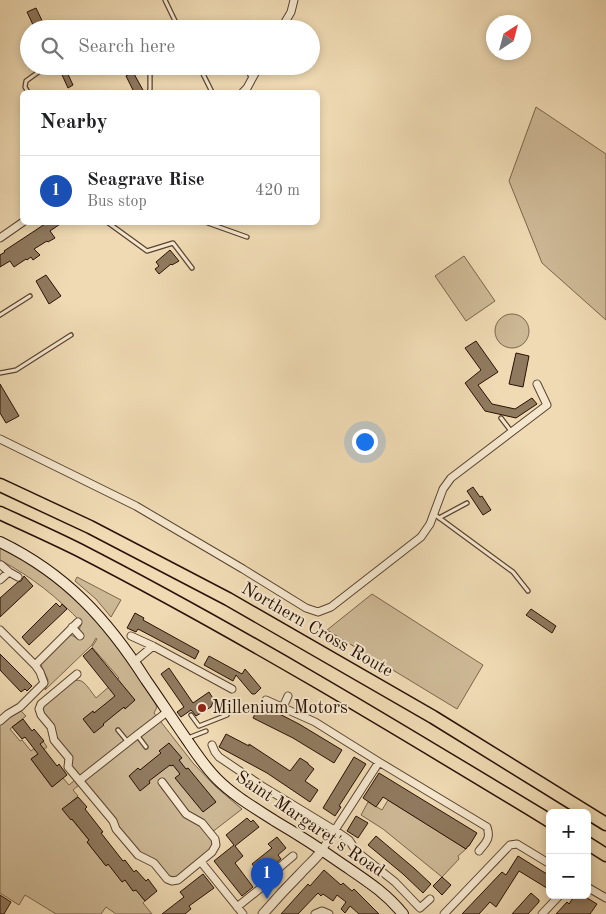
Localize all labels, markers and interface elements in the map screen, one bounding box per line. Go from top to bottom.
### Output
north arrow [486,15,531,60]
search box [20,20,320,75]
icon: search [38,34,66,62]
text: Search here [78,38,175,57]
text: Nearby [40,112,108,133]
text: Seagrave Rise [87,171,205,190]
text: 1 [51,183,61,199]
text: 420 m [255,183,300,199]
text: Bus stop [87,194,147,210]
your location [352,429,378,455]
street label: Northern Cross Route [238,579,396,681]
place label: Millenium Motors [212,699,348,717]
marker: Millenium Motors [196,702,208,714]
street label: Saint Margaret's Road [232,768,388,880]
map controls [546,809,591,899]
button: + [546,809,591,854]
button: − [546,854,591,899]
pin: 1 [251,858,283,899]

